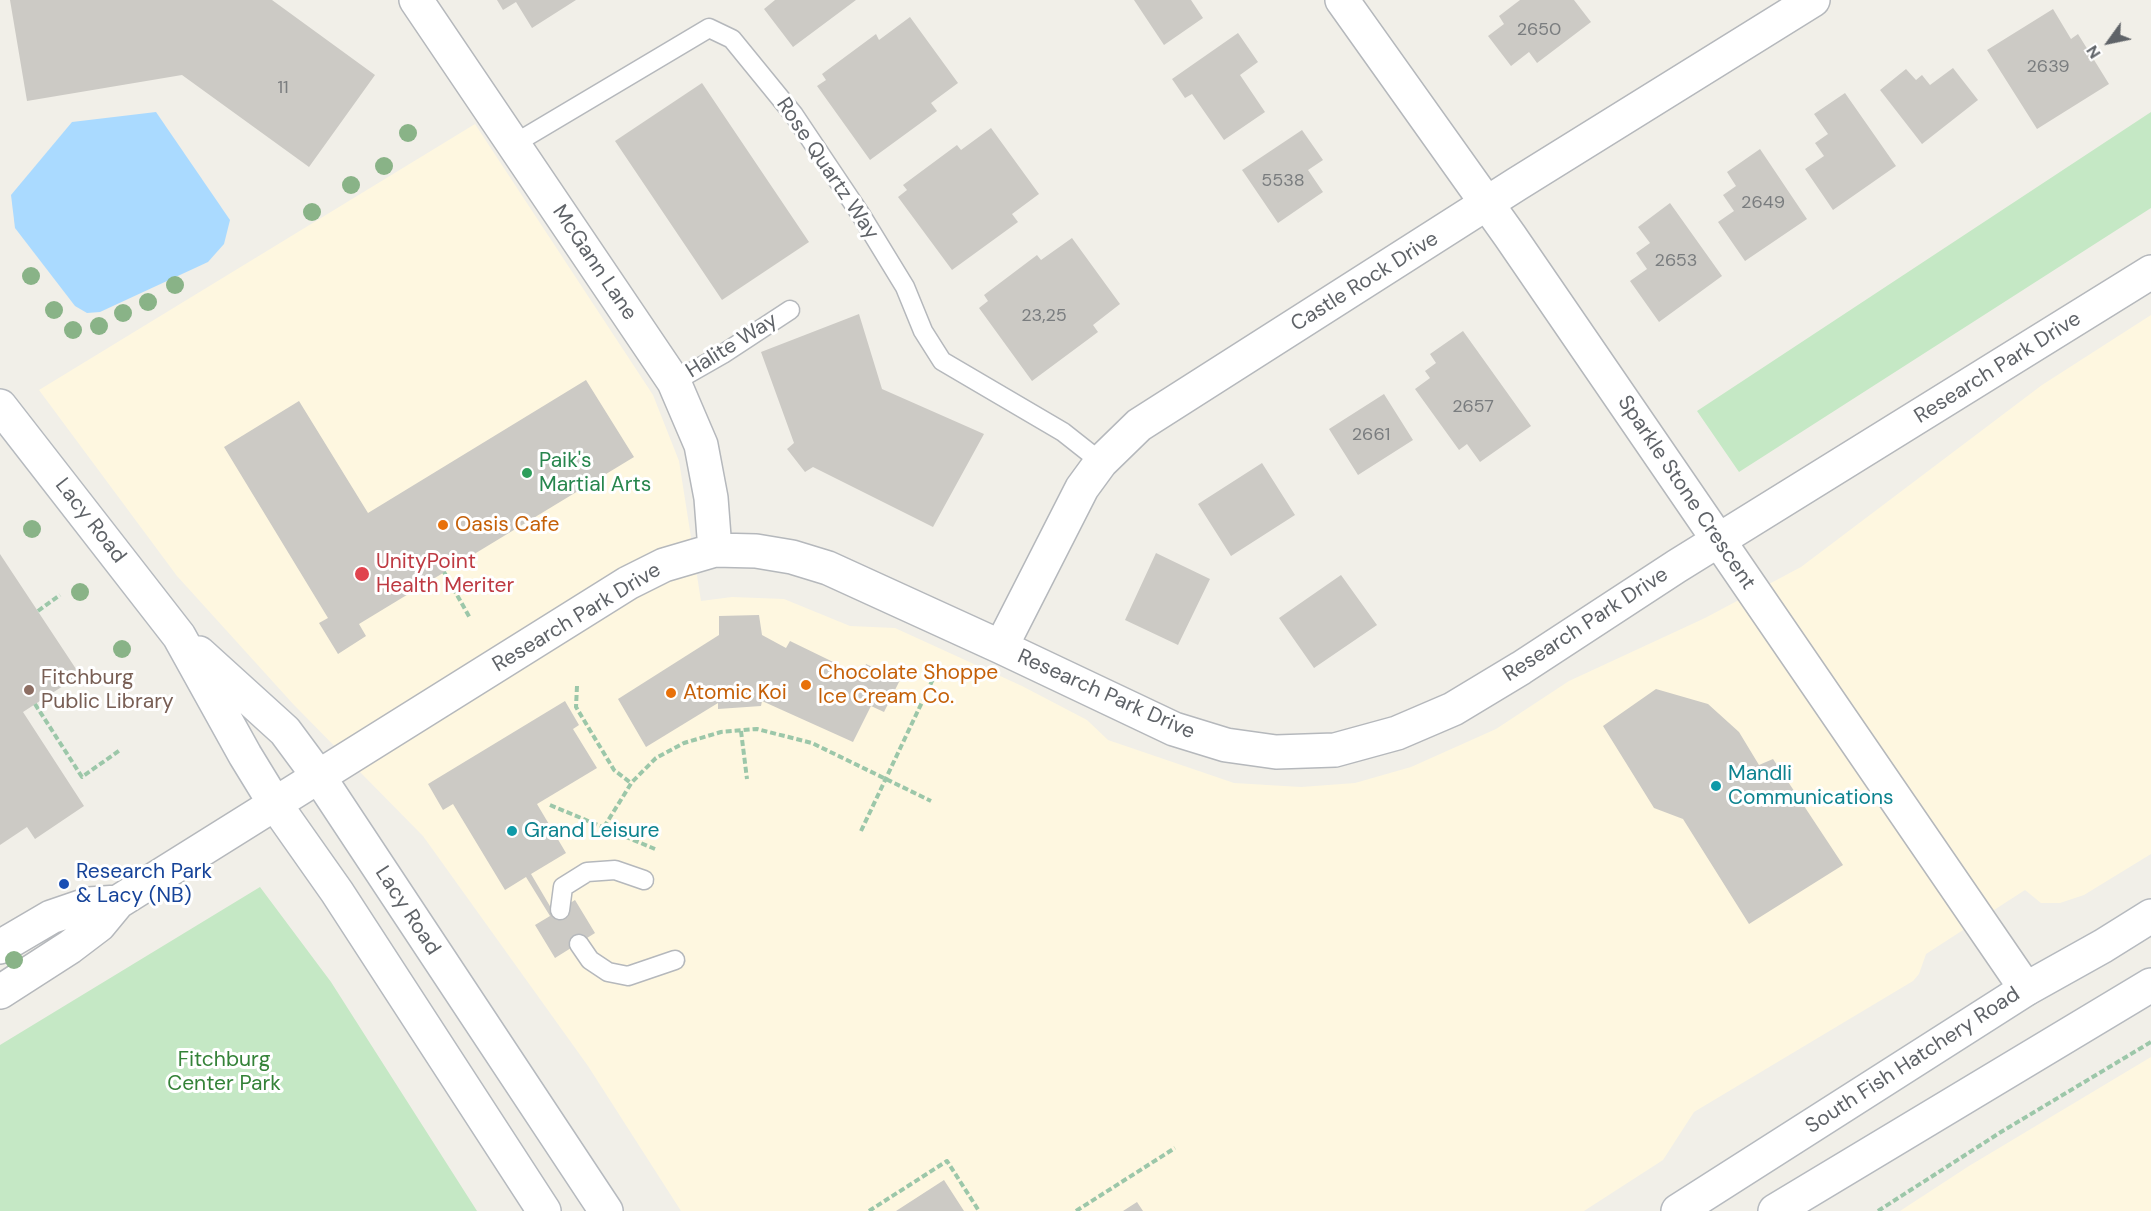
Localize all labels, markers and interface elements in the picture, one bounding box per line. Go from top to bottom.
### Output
north arrow [2079,12,2139,72]
house number: 2650 [1517,19,1561,41]
text: N [2082,41,2105,63]
house number: 2639 [2026,56,2070,78]
house number: 11 [277,77,289,99]
street label: Rose Quartz Way [770,93,884,245]
house number: 5538 [1261,170,1305,192]
house number: 2649 [1741,192,1785,214]
street label: McGann Lane [546,201,642,325]
street label: Castle Rock Drive [1287,226,1443,338]
house number: 2653 [1655,250,1697,272]
house number: 23,25 [1021,305,1067,327]
street label: Research Park Drive [1910,307,2086,429]
street label: Halite Way [682,308,782,384]
street label: Sparkle Stone Crescent [1612,391,1760,595]
house number: 2657 [1452,396,1494,418]
house number: 2661 [1352,424,1390,446]
place label: Paik's Martial Arts [539,448,651,498]
marker: Paik's Martial Arts [520,466,534,480]
street label: Lacy Road [49,474,131,568]
place label: Oasis Cafe [455,512,560,538]
marker: Oasis Cafe [436,518,450,532]
place label: UnityPoint Health Meriter [376,549,514,599]
street label: Research Park Drive [488,558,666,678]
street label: Research Park Drive [1499,562,1673,688]
marker: UnityPoint Health Meriter [353,565,371,583]
street label: Research Park Drive [1013,645,1199,745]
place label: Chocolate Shoppe Ice Cream Co. [818,660,998,710]
place label: Fitchburg Public Library [41,665,174,715]
marker: Chocolate Shoppe Ice Cream Co. [799,678,813,692]
place label: Atomic Koi [683,680,787,706]
marker: Fitchburg Public Library [22,683,36,697]
marker: Atomic Koi [664,686,678,700]
place label: Mandli Communications [1728,761,1894,811]
marker: Mandli Communications [1709,779,1723,793]
place label: Grand Leisure [524,818,659,844]
marker: Grand Leisure [505,824,519,838]
place label: Research Park & Lacy (NB) [76,859,212,909]
street label: Lacy Road [369,862,445,960]
marker: Research Park & Lacy (NB) [57,877,71,891]
street label: South Fish Hatchery Road [1801,982,2025,1140]
park label: Fitchburg Center Park [167,1047,281,1097]

